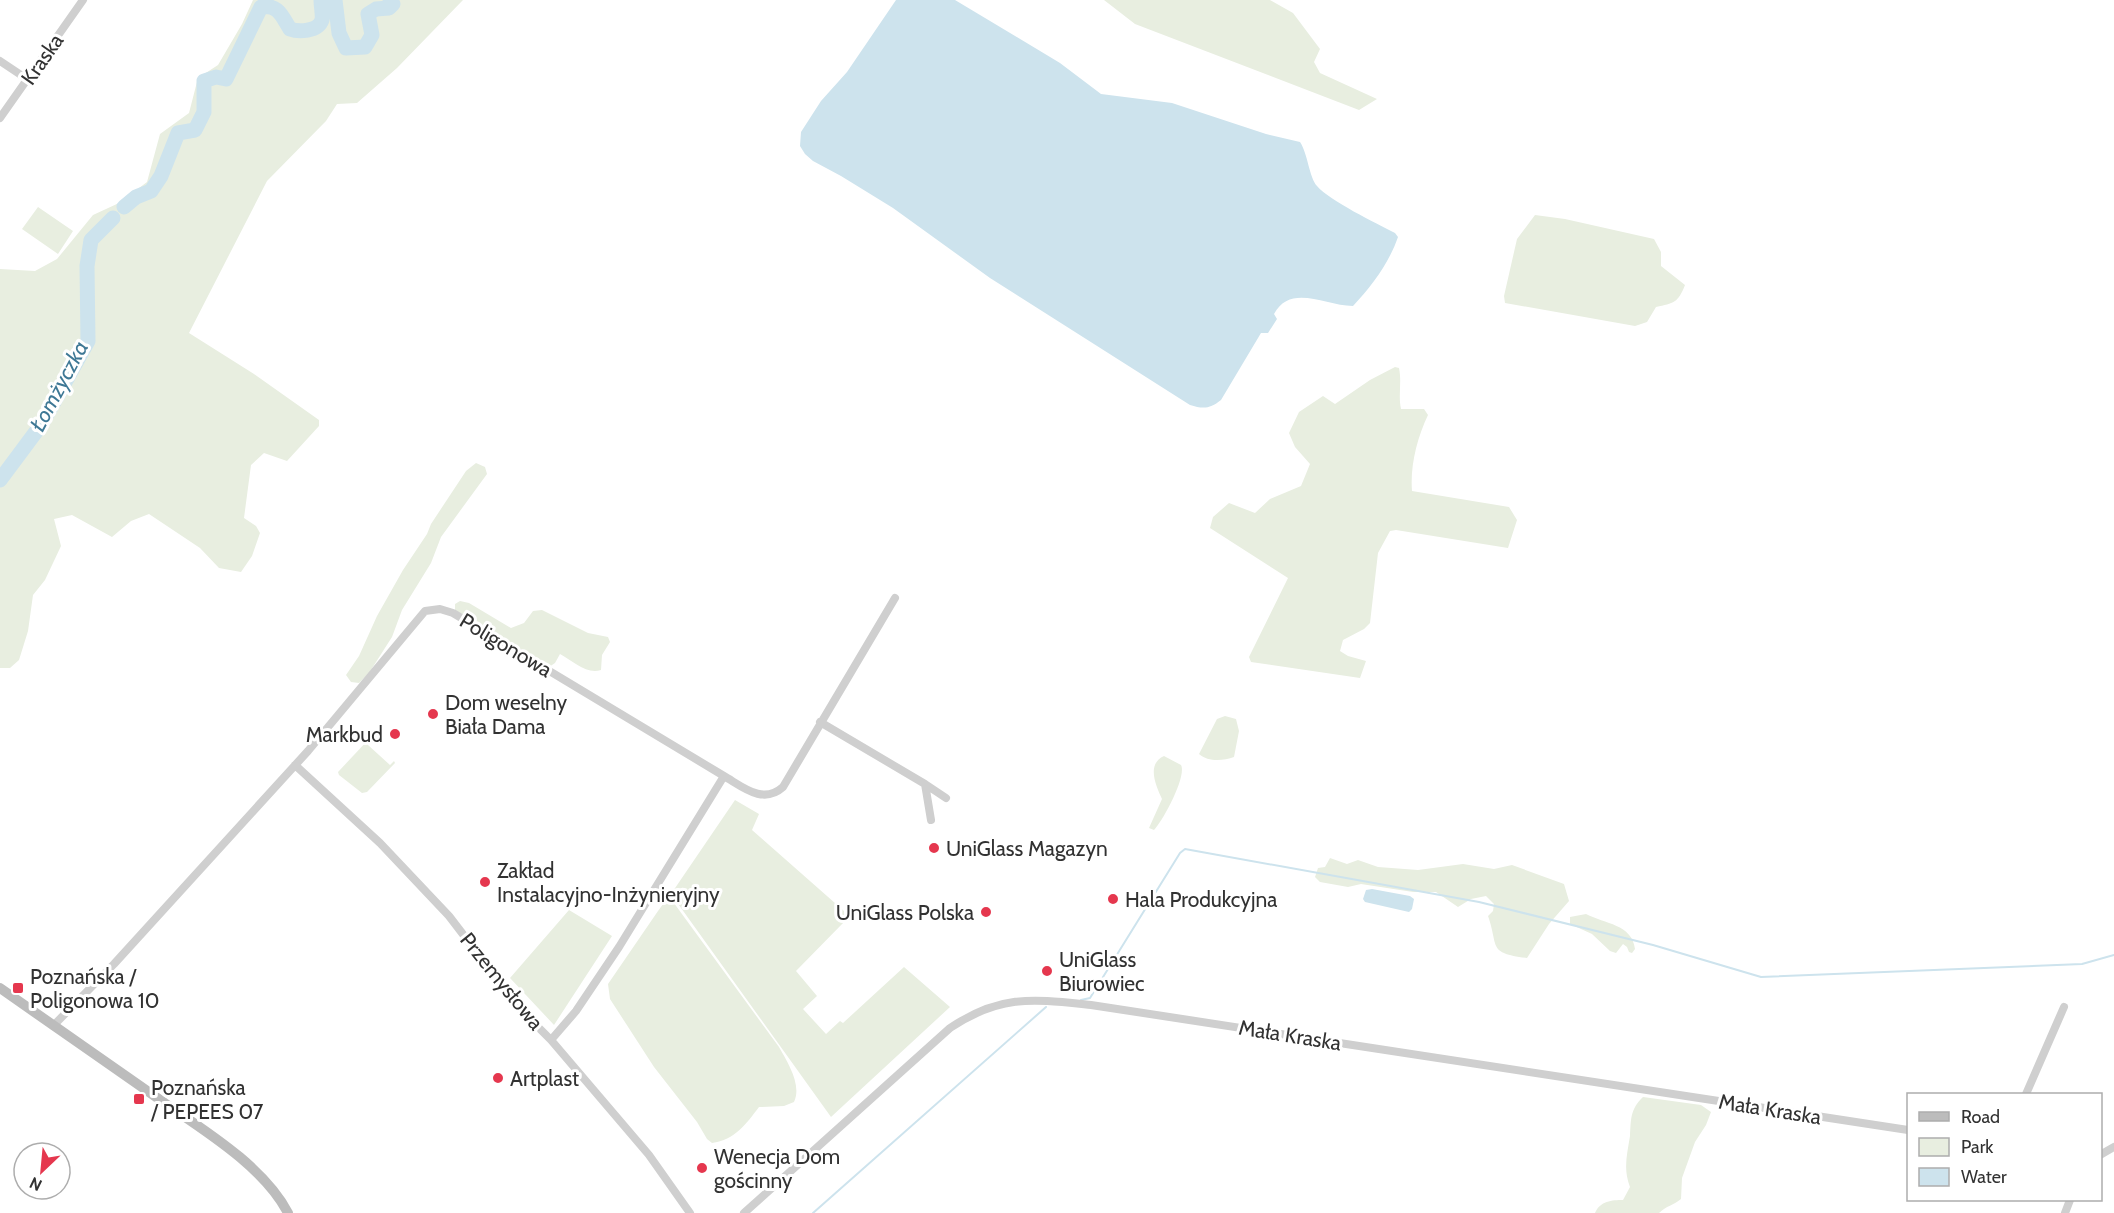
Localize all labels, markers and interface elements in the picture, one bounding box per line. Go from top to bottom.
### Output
street label: Kraska [16,29,68,89]
water label: Łomżyczka [24,336,94,436]
street label: Poligonowa [455,608,557,682]
place label: Dom weselny Biała Dama [445,690,568,739]
marker: Dom weselny Biała Dama [426,707,440,721]
place label: Markbud [306,722,383,747]
marker: Markbud [388,727,402,741]
place label: UniGlass Magazyn [946,836,1108,861]
marker: UniGlass Magazyn [927,841,941,855]
place label: Zakład Instalacyjno-Inżynieryjny [497,858,720,908]
marker: Zakład Instalacyjno-Inżynieryjny [478,875,492,889]
place label: Hala Produkcyjna [1125,887,1277,913]
marker: Hala Produkcyjna [1106,892,1120,906]
place label: UniGlass Polska [836,900,974,925]
marker: UniGlass Polska [979,905,993,919]
street label: Przemysłowa [455,927,549,1035]
place label: UniGlass Biurowiec [1059,947,1145,996]
place label: Poznańska / Poligonowa 10 [30,964,159,1013]
marker: UniGlass Biurowiec [1040,964,1054,978]
marker: Poznańska / Poligonowa 10 [11,981,25,995]
street label: Mała Kraska [1237,1015,1343,1055]
place label: Artplast [510,1066,579,1091]
marker: Artplast [491,1071,505,1085]
place label: Poznańska / PEPEES 07 [150,1075,264,1124]
street label: Mała Kraska [1717,1089,1823,1129]
marker: Poznańska / PEPEES 07 [132,1092,146,1106]
legend [1907,1093,2102,1201]
text: Road [1961,1106,2000,1128]
text: Park [1961,1136,1994,1158]
north arrow [12,1141,72,1201]
place label: Wenecja Dom gościnny [714,1144,840,1193]
marker: Wenecja Dom gościnny [695,1161,709,1175]
text: Water [1961,1166,2007,1188]
text: N [26,1173,45,1195]

